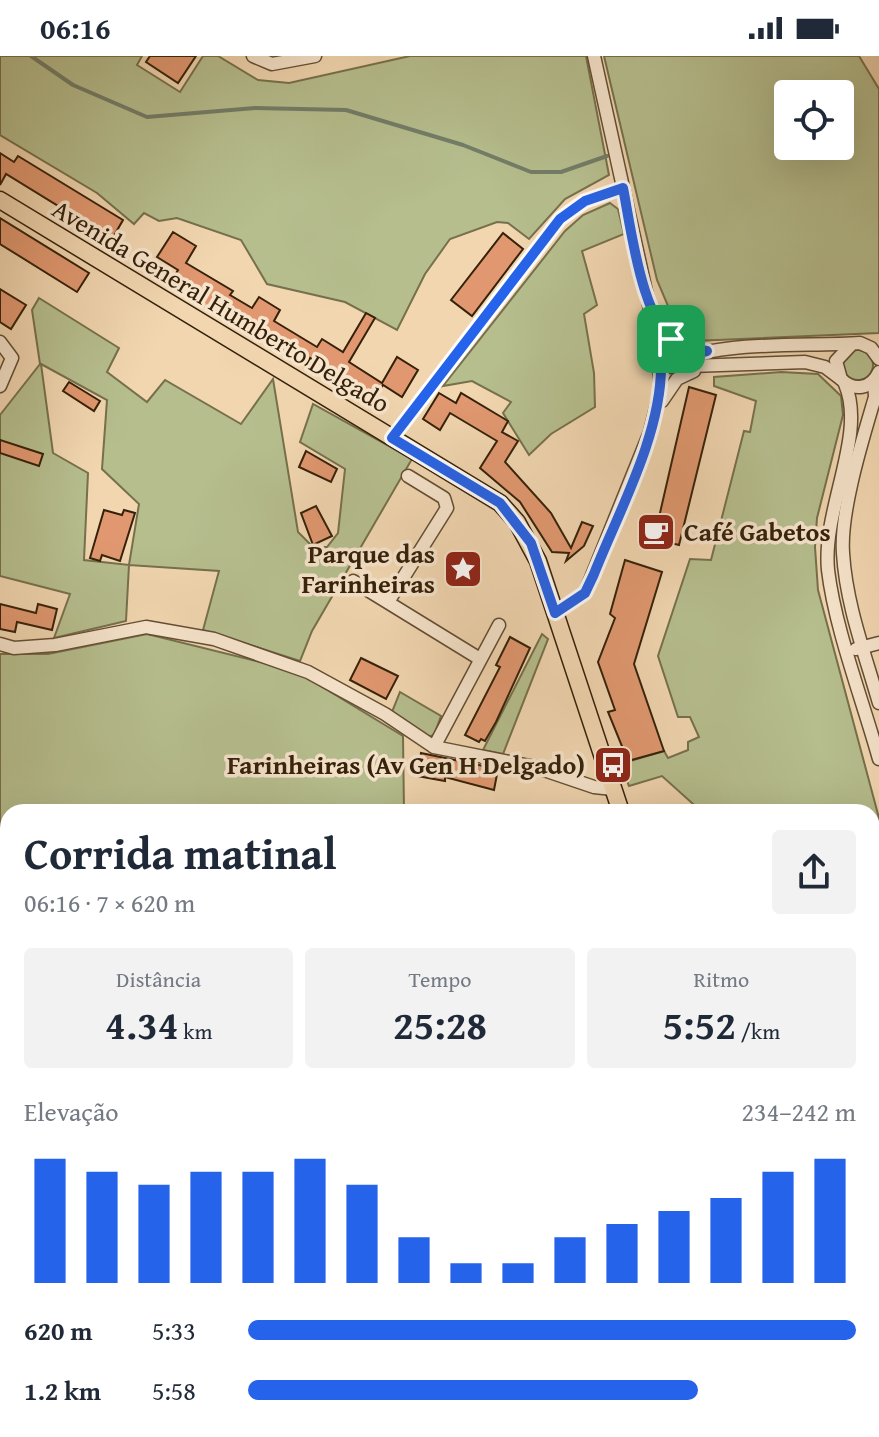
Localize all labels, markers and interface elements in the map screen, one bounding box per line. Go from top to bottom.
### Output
text: 06:16 [40,6,111,50]
map controls [774,80,854,160]
button: locate [774,80,854,160]
street label: Avenida General Humberto Delgado [45,189,397,422]
pin [637,305,705,373]
icon: arrive [649,317,693,361]
cafe icon: Café Gabetos [635,511,677,553]
place label: Café Gabetos [684,512,831,551]
place label: Parque das Farinheiras [301,534,435,603]
place icon: Parque das Farinheiras [442,548,484,590]
bus stop icon: Farinheiras (Av Gen H Delgado) [592,744,634,786]
place label: Farinheiras (Av Gen H Delgado) [227,745,585,784]
text: Corrida matinal [24,821,337,885]
button: share [772,830,856,914]
text: 06:16 · 7 × 620 m [24,883,195,922]
text: Distância [116,963,201,995]
text: Tempo [409,963,471,995]
text: Ritmo [693,963,749,995]
text: 4.34 [105,995,178,1054]
text: 25:28 [393,995,487,1054]
text: 5:52 [662,995,736,1054]
text: km [178,1015,212,1047]
text: /km [736,1015,780,1047]
text: Elevação [24,1092,118,1131]
text: 234–242 m [742,1092,856,1131]
text: 620 m [24,1311,92,1350]
text: 5:33 [152,1311,196,1350]
text: 1.2 km [24,1371,101,1410]
text: 5:58 [152,1371,196,1410]

